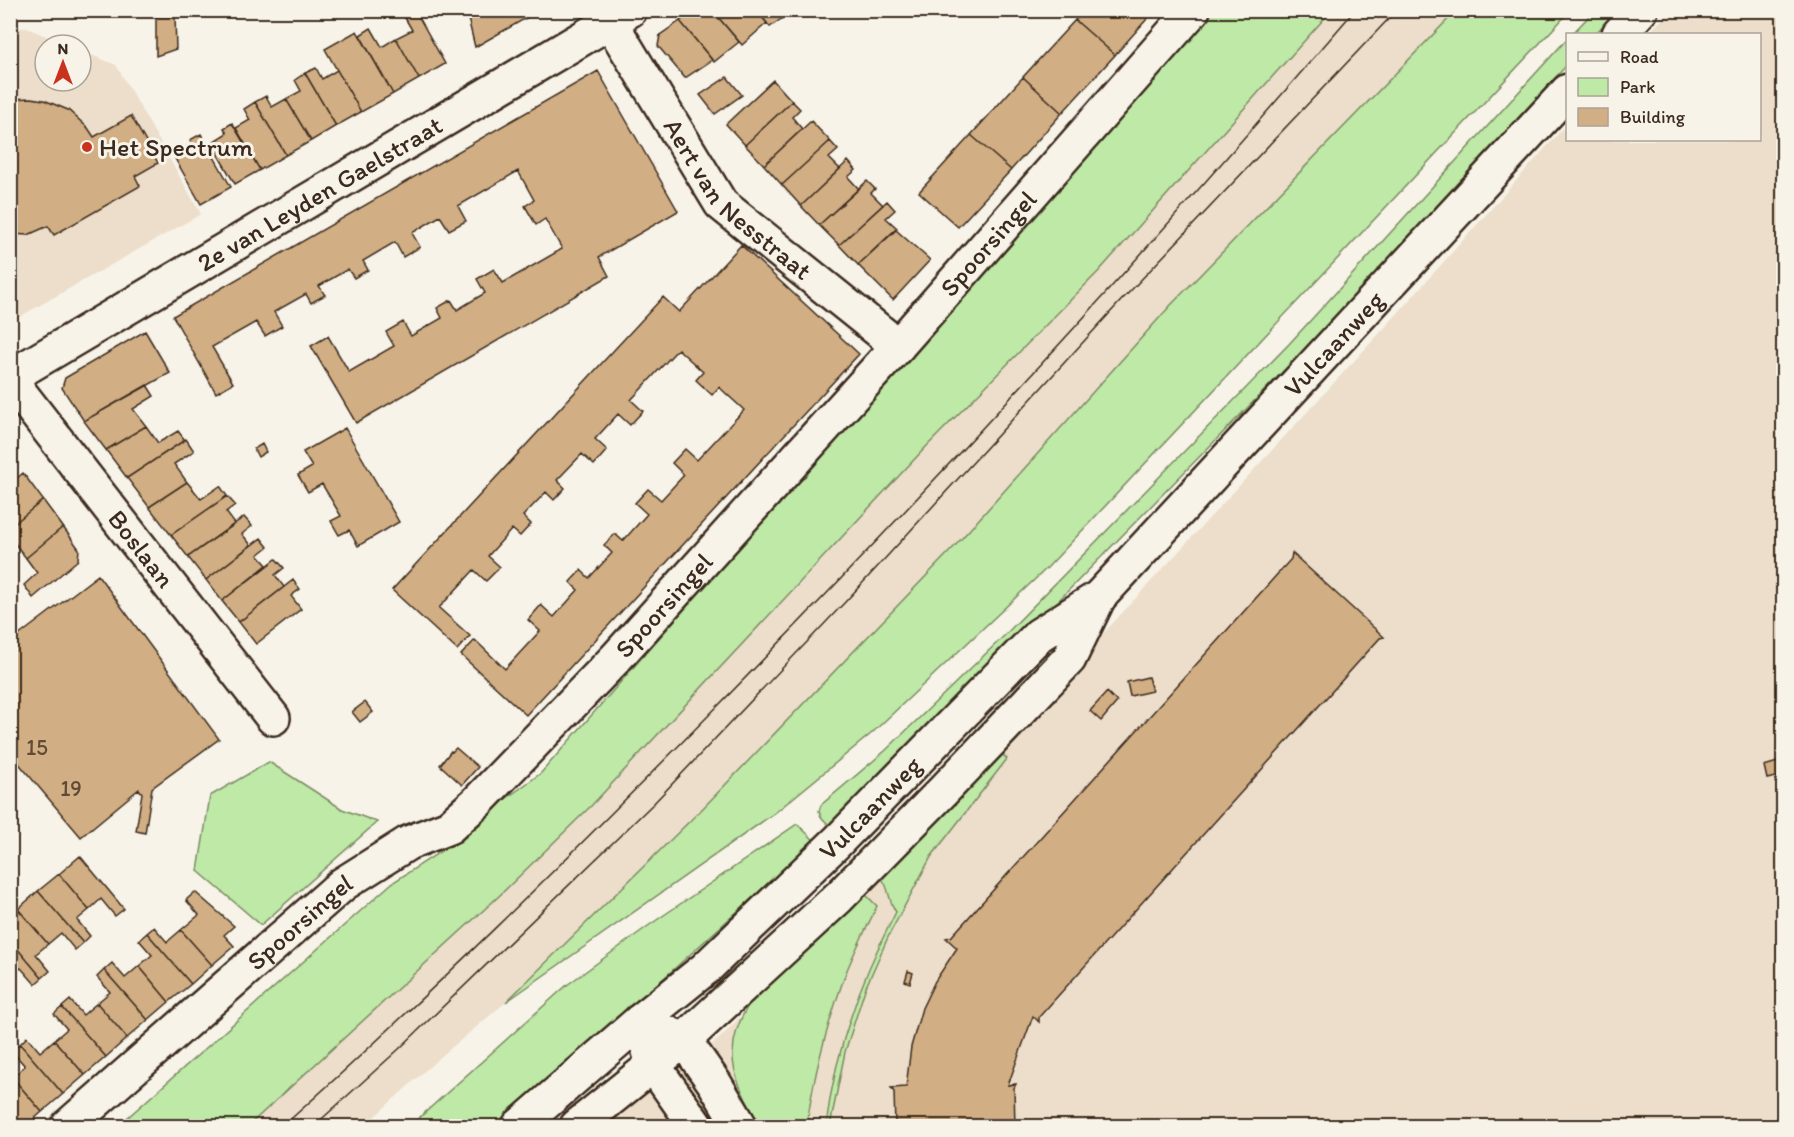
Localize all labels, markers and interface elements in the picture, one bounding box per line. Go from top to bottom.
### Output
north arrow [33,33,93,93]
legend [1566,33,1761,141]
text: N [58,39,68,58]
text: Road [1620,46,1659,68]
text: Park [1620,76,1655,98]
text: Building [1620,106,1686,128]
street label: 2e van Leyden Gaelstraat [191,109,448,279]
street label: Aert van Nesstraat [657,112,818,287]
place label: Het Spectrum [99,131,253,163]
marker: Het Spectrum [80,140,94,154]
street label: Spoorsingel [933,184,1043,303]
street label: Vulcaanweg [1277,284,1391,404]
street label: Boslaan [101,504,182,594]
street label: Spoorsingel [608,546,719,664]
house number: 15 [26,734,48,761]
street label: Vulcaanweg [812,749,929,867]
house number: 19 [60,775,82,802]
street label: Spoorsingel [240,866,358,977]

